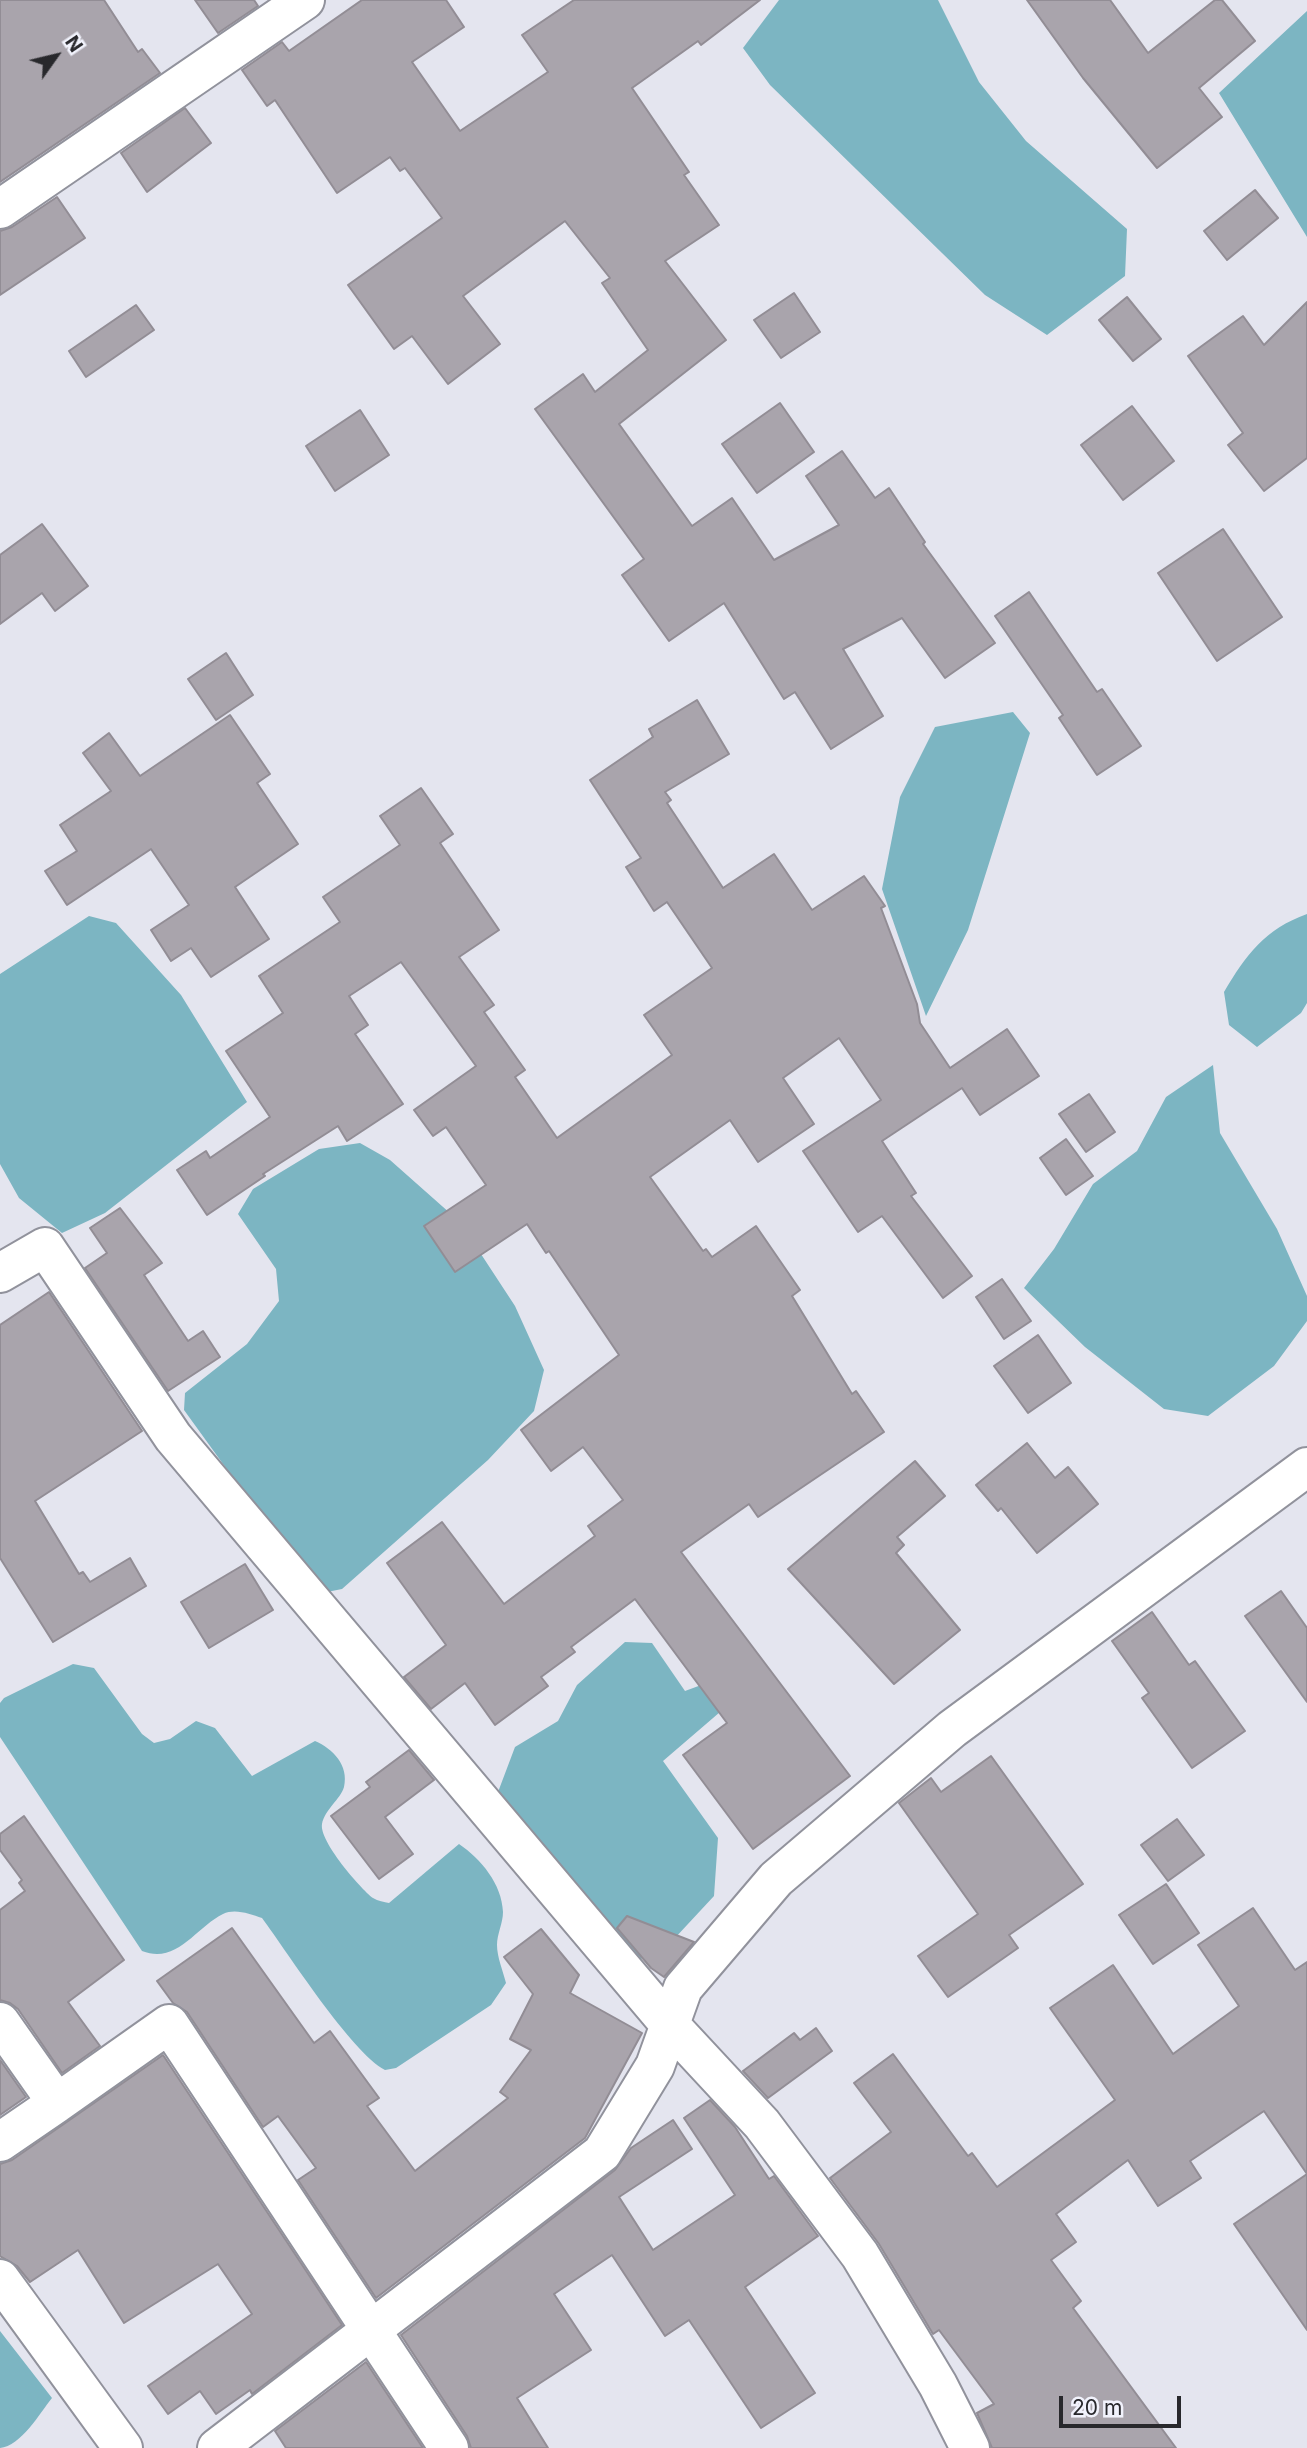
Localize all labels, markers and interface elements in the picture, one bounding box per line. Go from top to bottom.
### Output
north arrow [21,21,91,91]
text: N [60,32,87,56]
scale bar [1062,2382,1184,2426]
text: 20 m [1072,2395,1122,2420]

